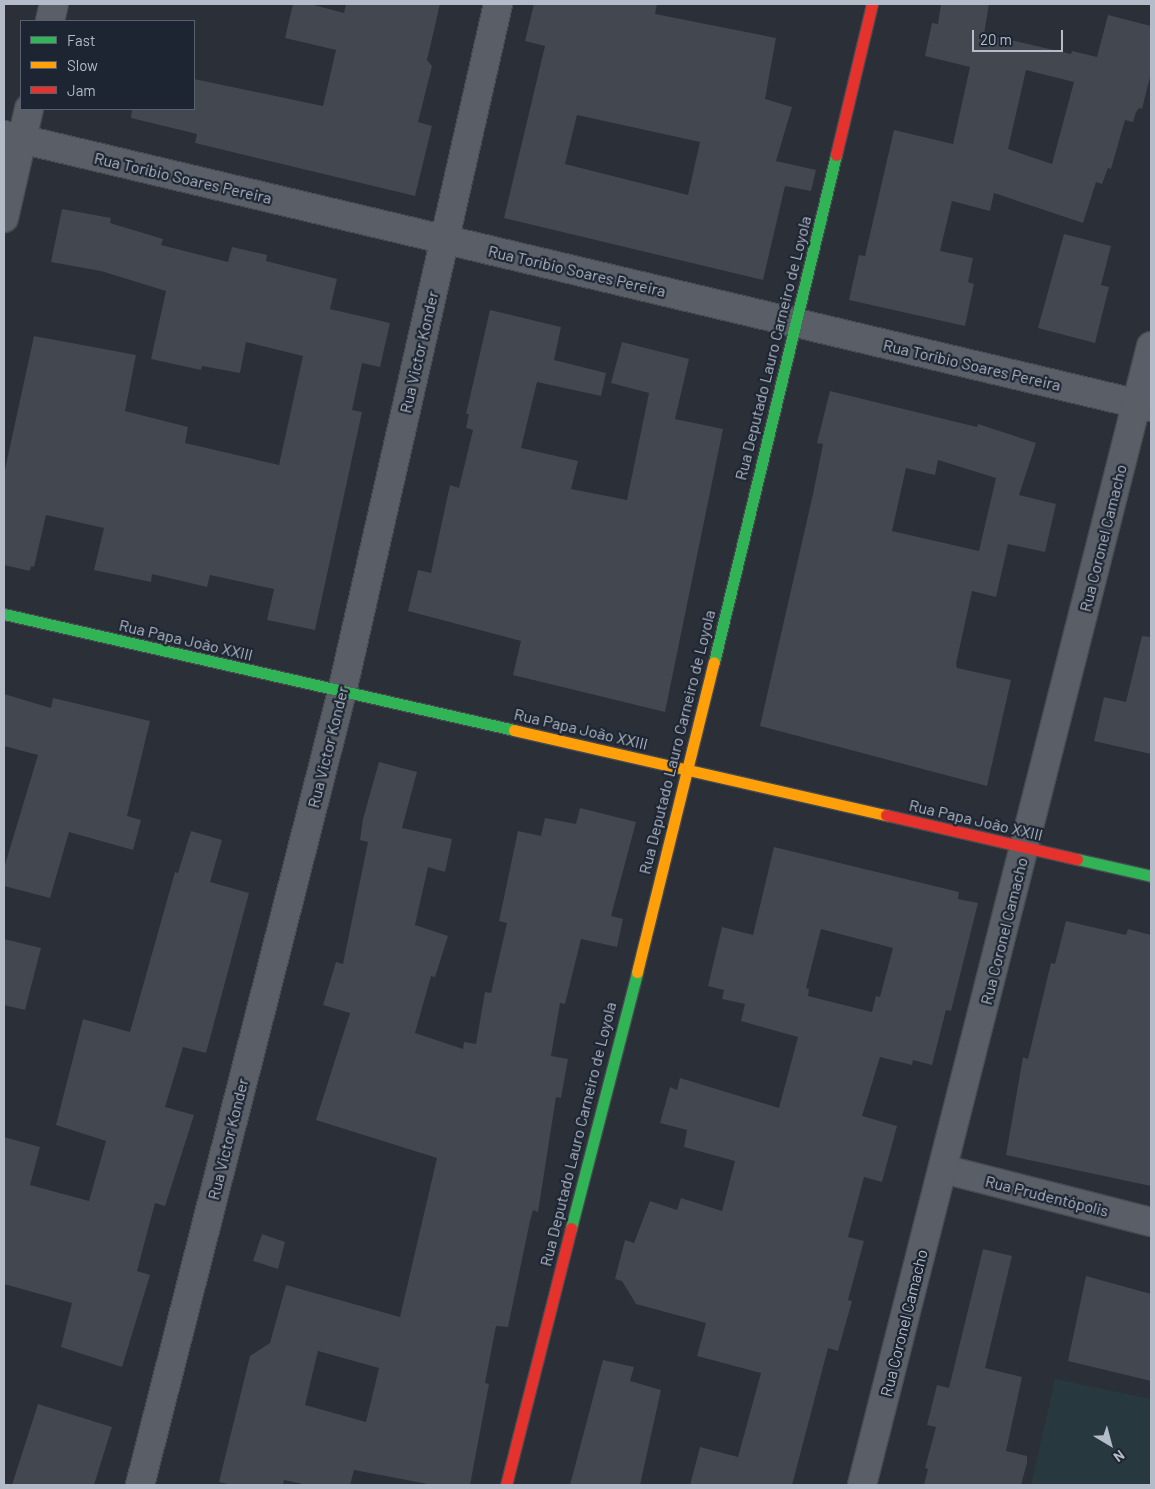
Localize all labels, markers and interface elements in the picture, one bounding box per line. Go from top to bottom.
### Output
legend [20,20,195,110]
scale bar [975,20,1066,52]
text: 20 m [980,30,1012,48]
text: Fast [67,31,95,49]
text: Slow [67,56,98,74]
text: Jam [67,81,96,99]
street label: Rua Toríbio Soares Pereira [92,148,274,208]
street label: Rua Deputado Lauro Carneiro de Loyola [731,214,815,482]
street label: Rua Toríbio Soares Pereira [486,241,668,301]
street label: Rua Victor Konder [396,289,442,415]
street label: Rua Toríbio Soares Pereira [881,335,1063,395]
street label: Rua Coronel Camacho [1075,462,1131,614]
street label: Rua Deputado Lauro Carneiro de Loyola [635,608,719,876]
street label: Rua Papa João XXIII [117,615,255,665]
street label: Rua Victor Konder [304,684,352,810]
street label: Rua Papa João XXIII [512,704,650,754]
street label: Rua Papa João XXIII [907,795,1045,845]
street label: Rua Coronel Camacho [976,855,1032,1007]
street label: Rua Deputado Lauro Carneiro de Loyola [536,1000,620,1268]
street label: Rua Victor Konder [204,1076,252,1202]
street label: Rua Prudentópolis [983,1171,1111,1221]
street label: Rua Coronel Camacho [876,1247,932,1399]
north arrow [1085,1419,1135,1469]
text: N [1110,1447,1128,1466]

